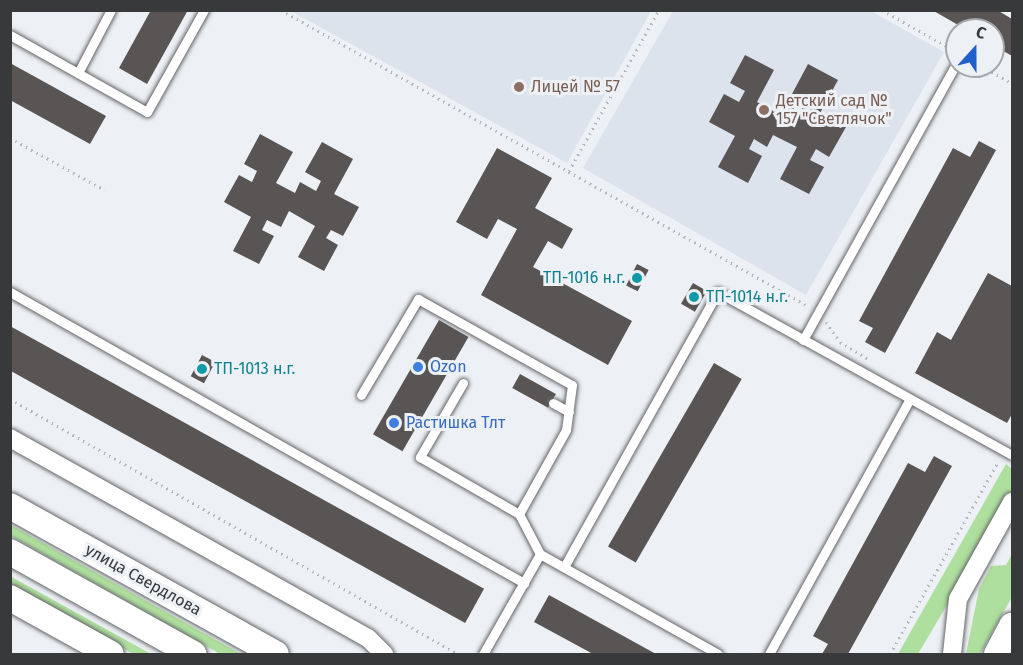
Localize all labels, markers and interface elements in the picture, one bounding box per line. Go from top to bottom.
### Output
north arrow [945,18,1005,78]
text: С [973,22,989,43]
place label: Лицей № 57 [531,77,620,97]
marker: Лицей № 57 [512,80,526,94]
place label: Детский сад № 157 "Светлячок" [776,91,892,129]
marker: Детский сад № 157 "Светлячок" [757,103,771,117]
place label: ТП-1016 н.г. [543,268,625,288]
marker: ТП-1016 н.г. [630,271,644,285]
place label: ТП-1014 н.г. [706,287,788,307]
marker: ТП-1014 н.г. [687,290,701,304]
place label: Ozon [430,357,467,377]
place label: ТП-1013 н.г. [214,359,295,379]
marker: Ozon [411,360,425,374]
marker: ТП-1013 н.г. [195,362,209,376]
place label: Растишка Тлт [406,413,505,433]
marker: Растишка Тлт [387,416,401,430]
street label: улица Свердлова [82,540,204,620]

